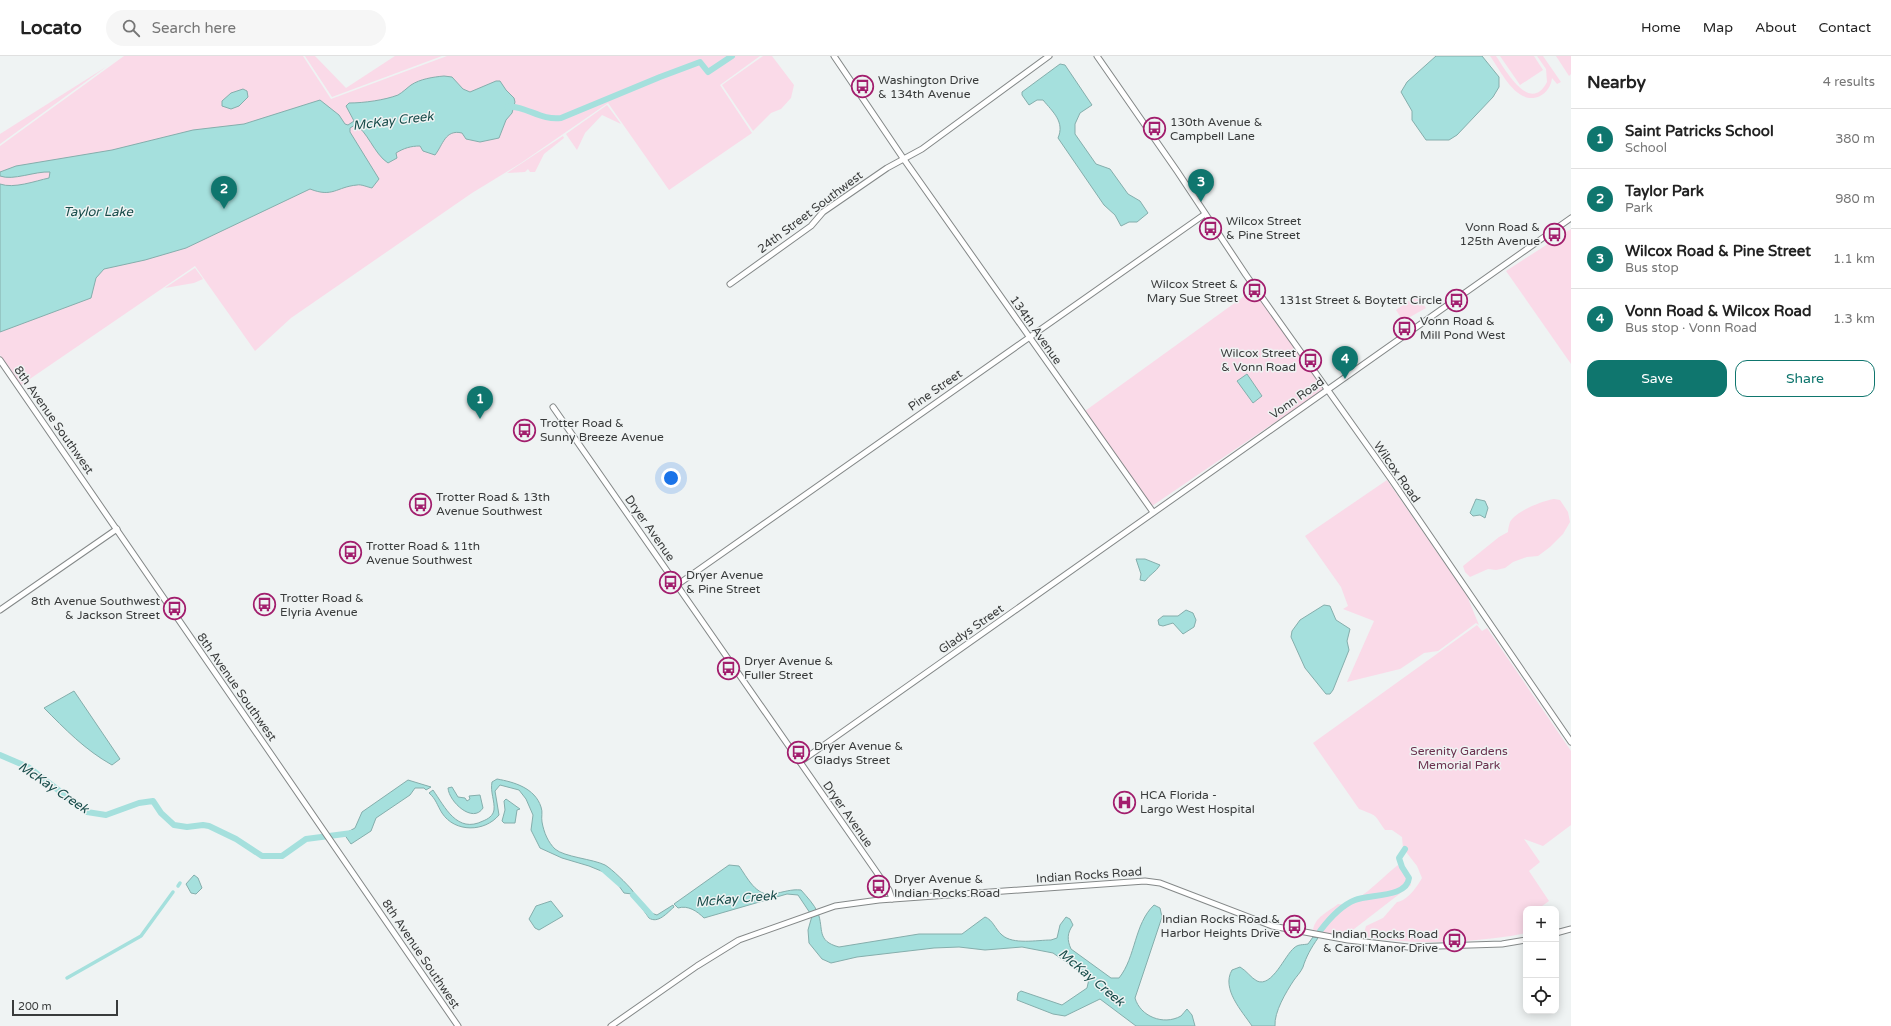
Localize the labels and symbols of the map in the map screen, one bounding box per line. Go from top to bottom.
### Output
place label: Washington Drive & 134th Avenue [878,73,979,101]
bus stop icon: Washington Drive & 134th Avenue [850,74,876,100]
water label: McKay Creek [352,108,435,134]
place label: 130th Avenue & Campbell Lane [1170,115,1262,143]
bus stop icon: 130th Avenue & Campbell Lane [1141,116,1167,142]
street label: 24th Street Southwest [755,168,866,256]
pin: 3 [1188,169,1214,202]
pin: 2 [211,176,237,209]
water label: Taylor Lake [63,204,133,220]
place label: Wilcox Street & Pine Street [1226,214,1302,242]
bus stop icon: Wilcox Street & Pine Street [1197,215,1223,241]
place label: Vonn Road & 125th Avenue [1459,220,1540,248]
bus stop icon: Vonn Road & 125th Avenue [1542,221,1568,247]
place label: Wilcox Street & Mary Sue Street [1147,277,1238,305]
bus stop icon: Wilcox Street & Mary Sue Street [1241,278,1267,304]
bus stop icon: 131st Street & Boytett Circle [1444,287,1470,313]
street label: 134th Avenue [1007,293,1065,367]
place label: 131st Street & Boytett Circle [1279,293,1442,307]
place label: Vonn Road & Mill Pond West [1420,314,1506,342]
bus stop icon: Vonn Road & Mill Pond West [1392,315,1418,341]
place label: Wilcox Street & Vonn Road [1221,346,1296,374]
pin: 4 [1332,346,1358,379]
bus stop icon: Wilcox Street & Vonn Road [1298,347,1324,373]
street label: 8th Avenue Southwest [11,363,97,477]
street label: Pine Street [905,366,965,414]
street label: Vonn Road [1267,374,1327,422]
pin: 1 [467,386,493,419]
place label: Trotter Road & Sunny Breeze Avenue [540,416,664,444]
bus stop icon: Trotter Road & Sunny Breeze Avenue [511,417,537,443]
street label: Wilcox Road [1371,439,1423,505]
your location [661,468,681,488]
place label: Trotter Road & 13th Avenue Southwest [436,490,550,518]
bus stop icon: Trotter Road & 13th Avenue Southwest [408,491,434,517]
street label: Dryer Avenue [622,492,678,564]
place label: Trotter Road & 11th Avenue Southwest [366,539,480,567]
bus stop icon: Trotter Road & 11th Avenue Southwest [338,540,364,566]
place label: Dryer Avenue & Pine Street [686,568,764,596]
bus stop icon: Dryer Avenue & Pine Street [657,569,683,595]
place label: Trotter Road & Elyria Avenue [280,591,364,619]
bus stop icon: Trotter Road & Elyria Avenue [251,592,277,618]
place label: 8th Avenue Southwest & Jackson Street [31,594,160,622]
bus stop icon: 8th Avenue Southwest & Jackson Street [162,595,188,621]
street label: Gladys Street [936,601,1006,657]
street label: 8th Avenue Southwest [194,630,280,744]
place label: Dryer Avenue & Fuller Street [744,654,833,682]
bus stop icon: Dryer Avenue & Fuller Street [716,655,742,681]
place label: Dryer Avenue & Gladys Street [814,739,903,767]
bus stop icon: Dryer Avenue & Gladys Street [785,740,811,766]
park label: Serenity Gardens Memorial Park [1410,744,1508,772]
water label: McKay Creek [15,759,92,818]
street label: Dryer Avenue [820,778,876,850]
place label: HCA Florida - Largo West Hospital [1140,788,1255,816]
hospital icon: HCA Florida - Largo West Hospital [1112,789,1138,815]
street label: Indian Rocks Road [1036,864,1142,886]
place label: Dryer Avenue & Indian Rocks Road [894,872,1000,900]
bus stop icon: Dryer Avenue & Indian Rocks Road [866,873,892,899]
water label: McKay Creek [695,887,778,911]
street label: 8th Avenue Southwest [379,897,463,1012]
place label: Indian Rocks Road & Harbor Heights Drive [1161,912,1280,940]
bus stop icon: Indian Rocks Road & Harbor Heights Drive [1282,913,1308,939]
place label: Indian Rocks Road & Carol Manor Drive [1323,927,1438,955]
bus stop icon: Indian Rocks Road & Carol Manor Drive [1441,928,1467,954]
water label: McKay Creek [1055,946,1128,1011]
scale bar [12,998,118,1017]

